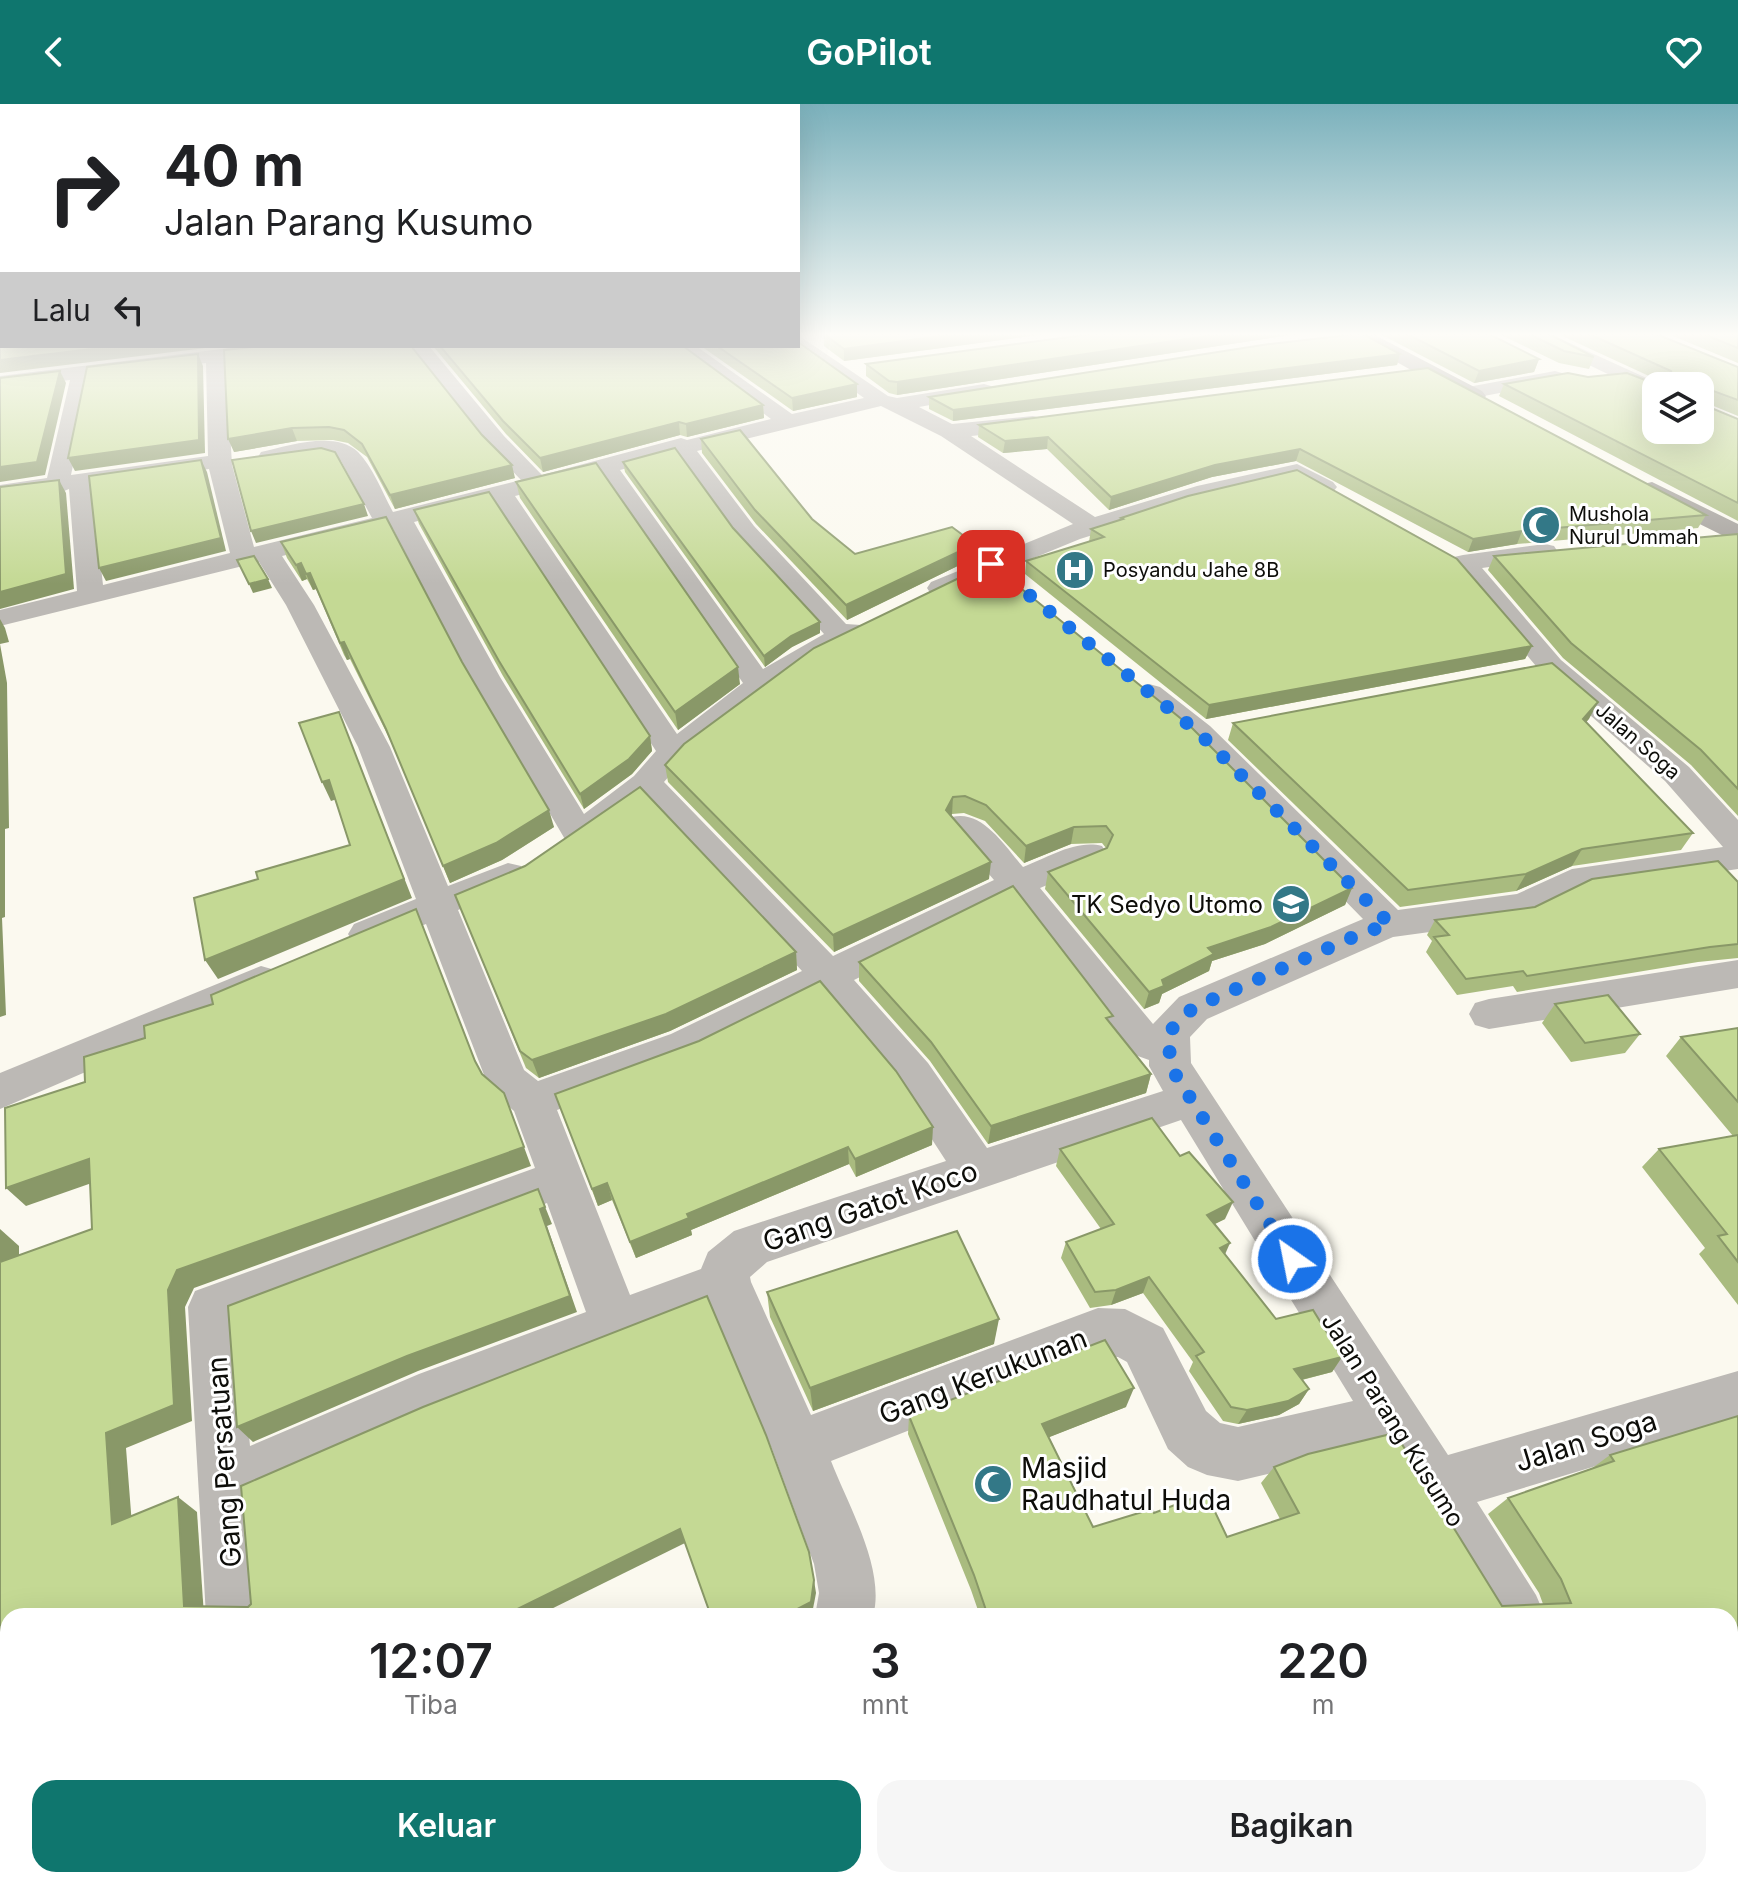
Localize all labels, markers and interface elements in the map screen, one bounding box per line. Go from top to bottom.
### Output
icon: back [32,30,76,74]
text: GoPilot [806,30,932,74]
icon: heart [1662,30,1706,74]
text: 40 m [164,132,304,200]
icon: right [32,136,136,240]
text: Jalan Parang Kusumo [164,200,533,244]
icon: left [107,288,151,332]
text: Lalu [32,292,91,328]
map controls [1642,372,1714,444]
button: layers [1642,372,1714,444]
place label: Mushola Nurul Ummah [1569,502,1699,549]
mosque icon: Mushola Nurul Ummah [1520,504,1562,546]
pin [957,530,1025,598]
icon: arrive [969,542,1013,586]
hospital icon: Posyandu Jahe 8B [1054,549,1096,591]
place label: Posyandu Jahe 8B [1103,558,1279,582]
street label: Jalan Soga [1591,698,1685,784]
school or university icon: TK Sedyo Utomo [1270,883,1312,925]
place label: TK Sedyo Utomo [1071,890,1263,919]
street label: Gang Gatot Koco [758,1153,982,1259]
position arrow [1250,1217,1334,1301]
street label: Jalan Parang Kusumo [1315,1308,1471,1532]
street label: Gang Kerukunan [874,1321,1092,1431]
street label: Gang Persatuan [200,1355,248,1569]
street label: Jalan Soga [1511,1403,1661,1479]
place label: Masjid Raudhatul Huda [1021,1451,1231,1517]
mosque icon: Masjid Raudhatul Huda [972,1463,1014,1505]
text: 12:07 [369,1631,493,1690]
text: 3 [870,1631,900,1690]
text: 220 [1278,1631,1369,1690]
text: Tiba [404,1689,458,1720]
text: mnt [862,1689,909,1720]
text: m [1312,1689,1335,1720]
button: Keluar [32,1780,861,1872]
button: Bagikan [877,1780,1706,1872]

